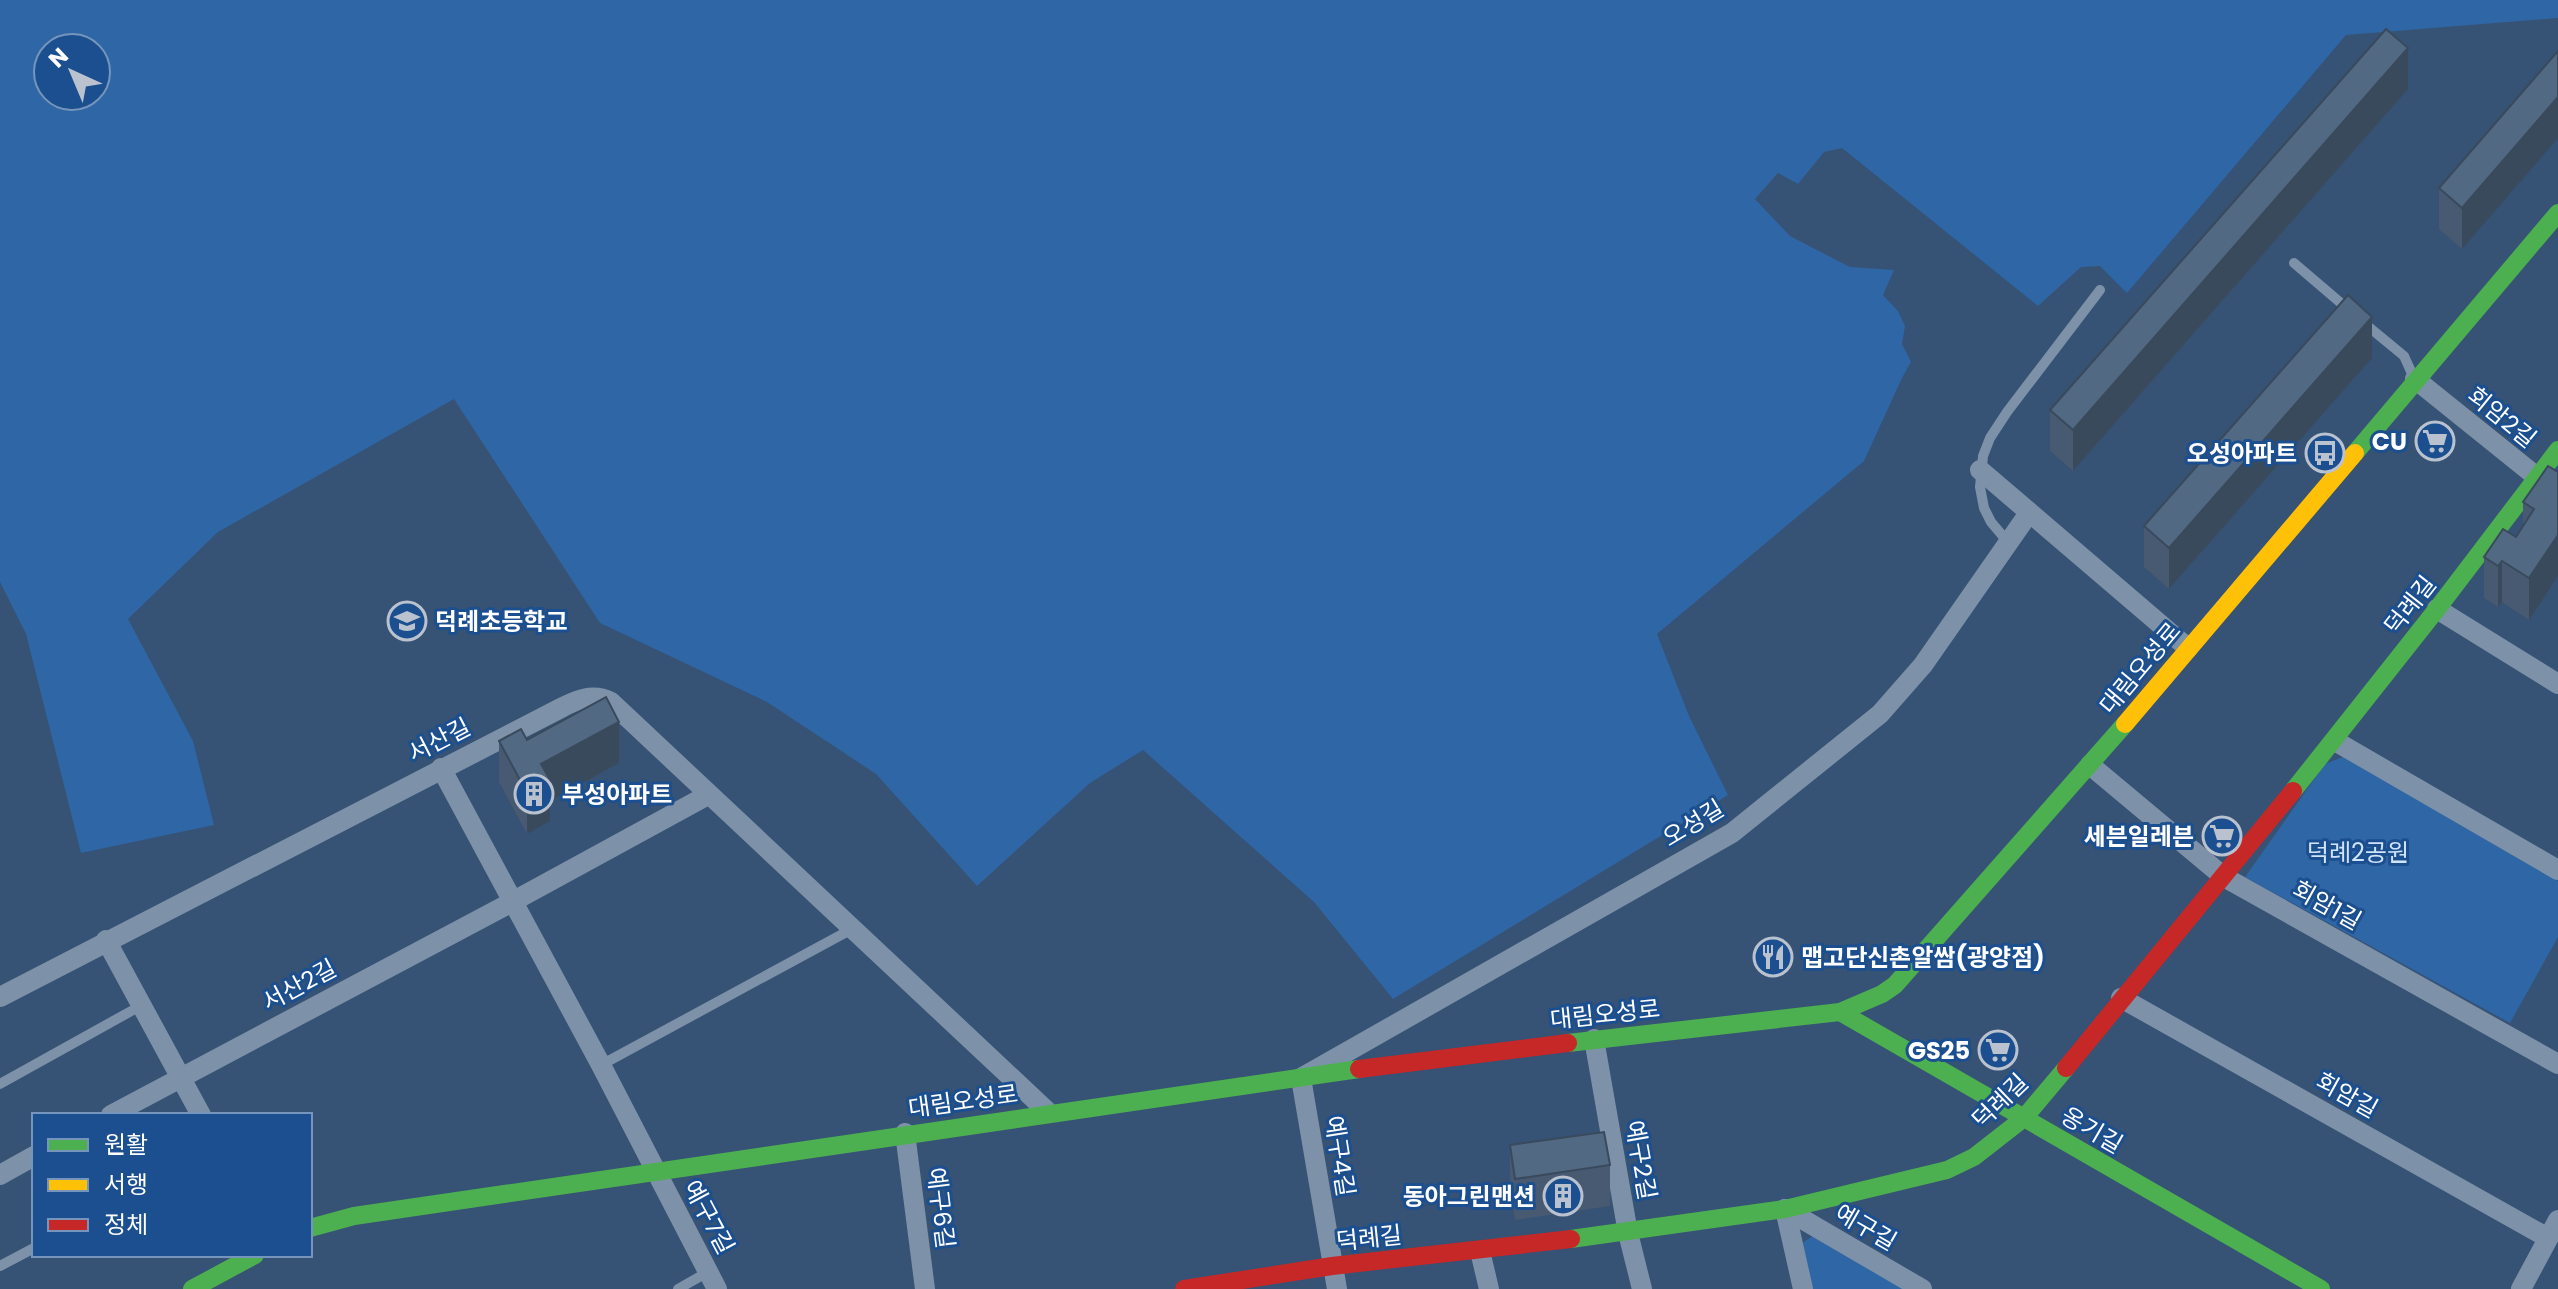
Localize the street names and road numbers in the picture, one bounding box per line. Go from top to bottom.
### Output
street label: 회암2길 [2461,379,2543,455]
street label: 덕례길 [2377,569,2443,641]
street label: 대림오성로 [2092,615,2188,721]
street label: 서산길 [402,710,476,770]
street label: 오성길 [1656,792,1730,854]
street label: 회암1길 [2287,873,2367,937]
street label: 서산2길 [256,952,342,1018]
street label: 대림오성로 [1548,992,1662,1036]
street label: 회암길 [2310,1065,2384,1125]
street label: 덕례길 [1965,1066,2035,1136]
street label: 대림오성로 [906,1077,1020,1125]
street label: 옹기길 [2055,1099,2129,1161]
street label: 예구4길 [1317,1113,1363,1199]
street label: 예구2길 [1618,1118,1664,1202]
street label: 예구6길 [920,1166,962,1250]
street label: 예구7길 [676,1174,742,1260]
street label: 예구길 [1829,1196,1903,1258]
street label: 덕례길 [1334,1218,1404,1258]

